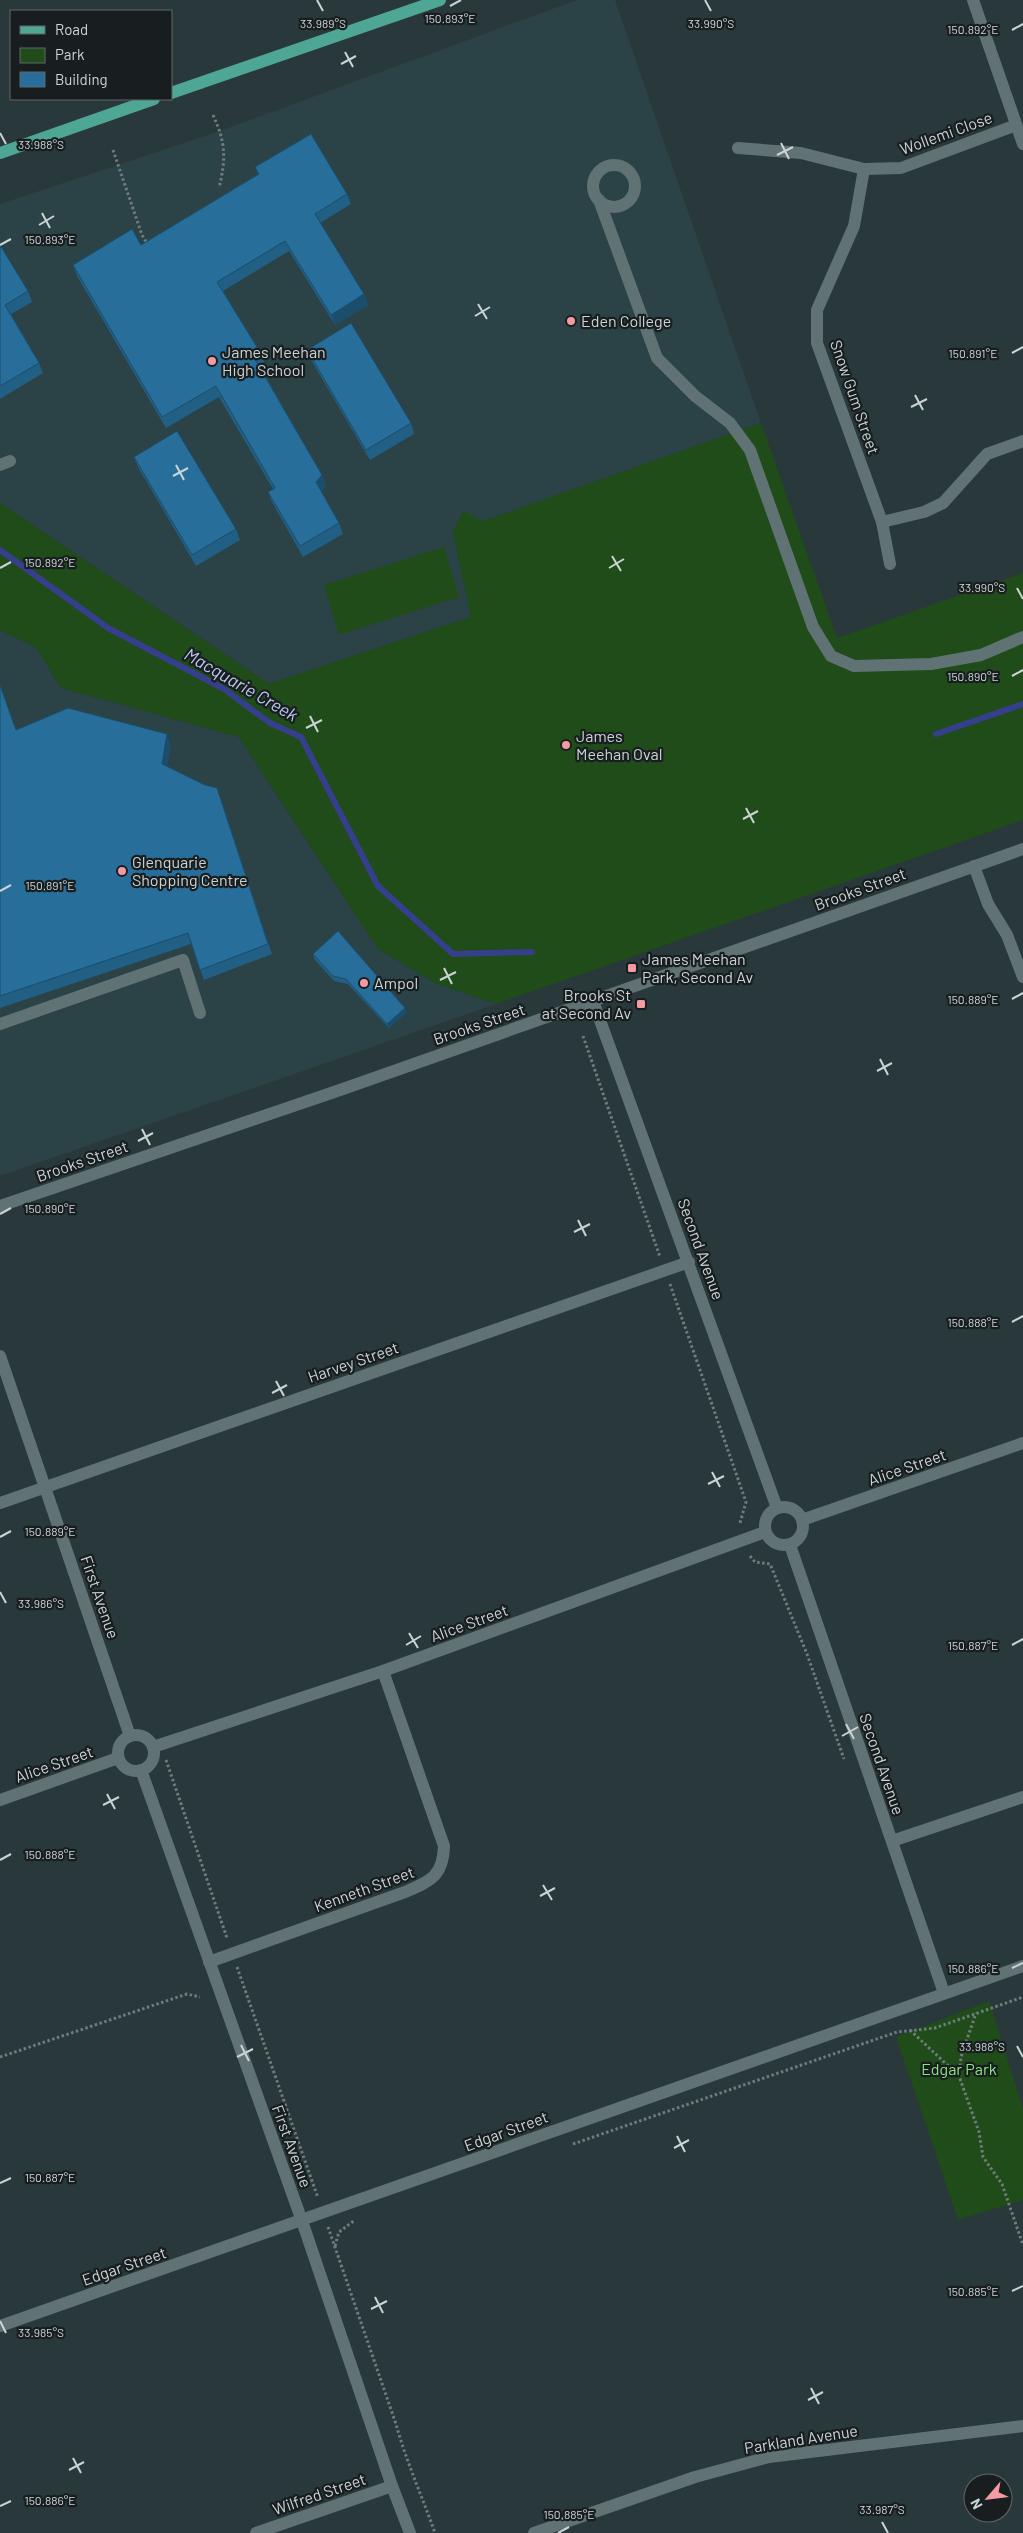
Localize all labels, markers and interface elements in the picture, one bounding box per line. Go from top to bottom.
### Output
legend [10,10,172,100]
text: 150.893°E [424,11,476,25]
text: 33.989°S [300,16,346,30]
text: 33.990°S [688,16,734,30]
text: Road [55,20,88,38]
text: 150.892°E [947,22,999,36]
text: Park [55,45,85,63]
text: Building [55,70,108,88]
street label: Wollemi Close [897,107,995,158]
text: 33.988°S [18,137,64,151]
text: 150.893°E [24,232,76,246]
place label: Eden College [581,311,671,330]
marker: Eden College [565,315,577,327]
street label: Snow Gum Street [827,337,884,456]
place label: James Meehan High School [222,342,326,379]
text: 150.891°E [949,346,997,360]
marker: James Meehan High School [206,355,218,367]
text: 150.892°E [24,555,76,569]
text: 33.990°S [959,580,1005,594]
water label: Macquarie Creek [181,643,302,726]
text: 150.890°E [947,669,999,683]
place label: James Meehan Oval [576,726,662,763]
marker: James Meehan Oval [560,739,572,751]
place label: Glenquarie Shopping Centre [132,852,248,889]
street label: Brooks Street [812,863,908,914]
marker: Glenquarie Shopping Centre [116,865,128,877]
text: 150.891°E [26,878,74,892]
place label: James Meehan Park, Second Av [642,949,753,986]
marker: James Meehan Park, Second Av [626,962,638,974]
place label: Ampol [374,973,418,992]
marker: Ampol [358,977,370,989]
place label: Brooks St at Second Av [542,985,631,1022]
text: 150.889°E [947,992,999,1006]
marker: Brooks St at Second Av [635,998,647,1010]
street label: Brooks Street [430,999,527,1048]
street label: Brooks Street [33,1136,130,1185]
street label: Second Avenue [674,1196,729,1302]
text: 150.890°E [24,1201,76,1215]
text: 150.888°E [947,1315,999,1329]
street label: Harvey Street [305,1337,401,1386]
street label: Alice Street [865,1444,948,1489]
text: 150.889°E [24,1524,76,1538]
street label: First Avenue [77,1553,124,1641]
text: 33.986°S [18,1596,64,1610]
street label: Alice Street [427,1600,510,1645]
text: 150.887°E [948,1638,998,1652]
street label: Second Avenue [856,1711,909,1817]
street label: Alice Street [12,1741,95,1786]
text: 150.888°E [24,1847,76,1861]
street label: Kenneth Street [311,1862,416,1915]
text: 150.886°E [947,1961,999,1975]
text: 33.988°S [959,2039,1005,2053]
park label: Edgar Park [921,2059,997,2078]
street label: First Avenue [269,2102,316,2190]
street label: Edgar Street [461,2107,550,2154]
text: 150.887°E [25,2170,75,2184]
street label: Edgar Street [79,2242,168,2289]
text: 150.885°E [948,2284,999,2298]
text: 33.985°S [18,2325,64,2339]
street label: Parkland Avenue [743,2420,859,2457]
street label: Wilfred Street [270,2469,368,2518]
north arrow [963,2473,1013,2523]
text: 150.886°E [24,2493,76,2507]
text: N [966,2496,986,2512]
text: 33.987°S [859,2502,905,2516]
text: 150.885°E [544,2507,595,2521]

